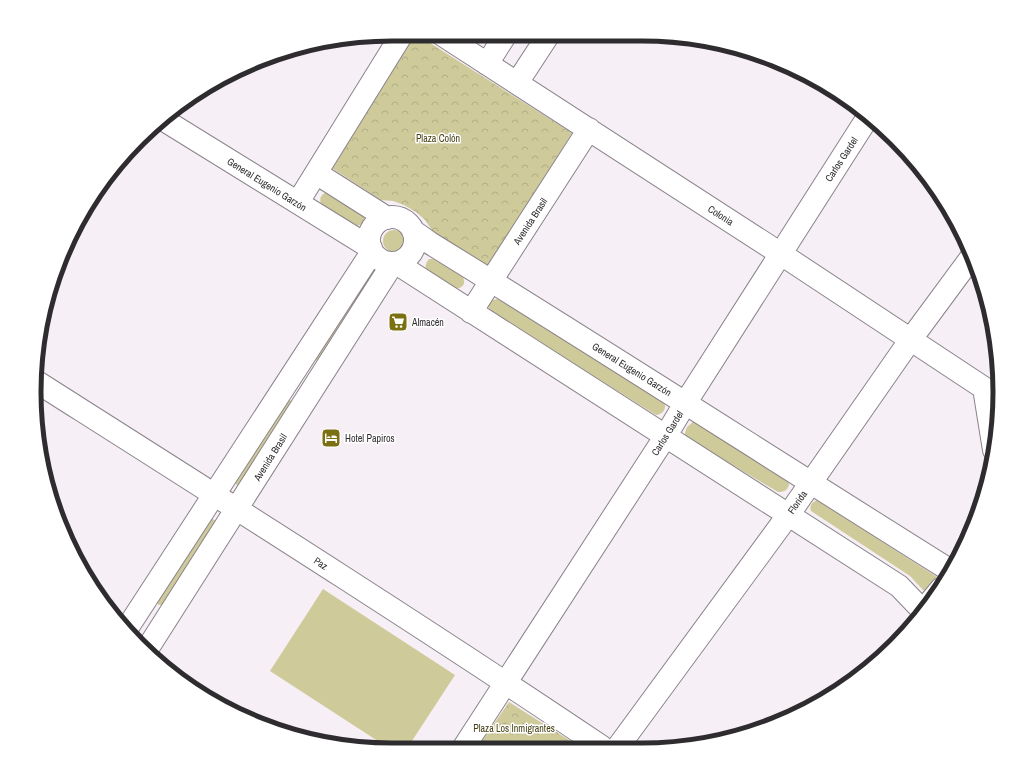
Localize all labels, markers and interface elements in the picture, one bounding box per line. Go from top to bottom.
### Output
park label: Plaza Colón [416,132,460,145]
street label: Carlos Gardel [822,134,861,184]
street label: General Eugenio Garzón [225,155,309,214]
street label: Avenida Brasil [510,195,550,248]
street label: Colonia [705,202,736,229]
supermarket icon: Almacén [387,311,409,333]
place label: Almacén [411,316,444,329]
street label: General Eugenio Garzón [590,340,674,399]
street label: Carlos Gardel [649,408,686,458]
hotel icon: Hotel Papiros [320,427,342,449]
street label: Avenida Brasil [250,431,290,484]
place label: Hotel Papiros [345,432,395,445]
street label: Florida [785,488,810,516]
street label: Paz [311,554,330,573]
park label: Plaza Los Inmigrantes [473,722,555,735]

